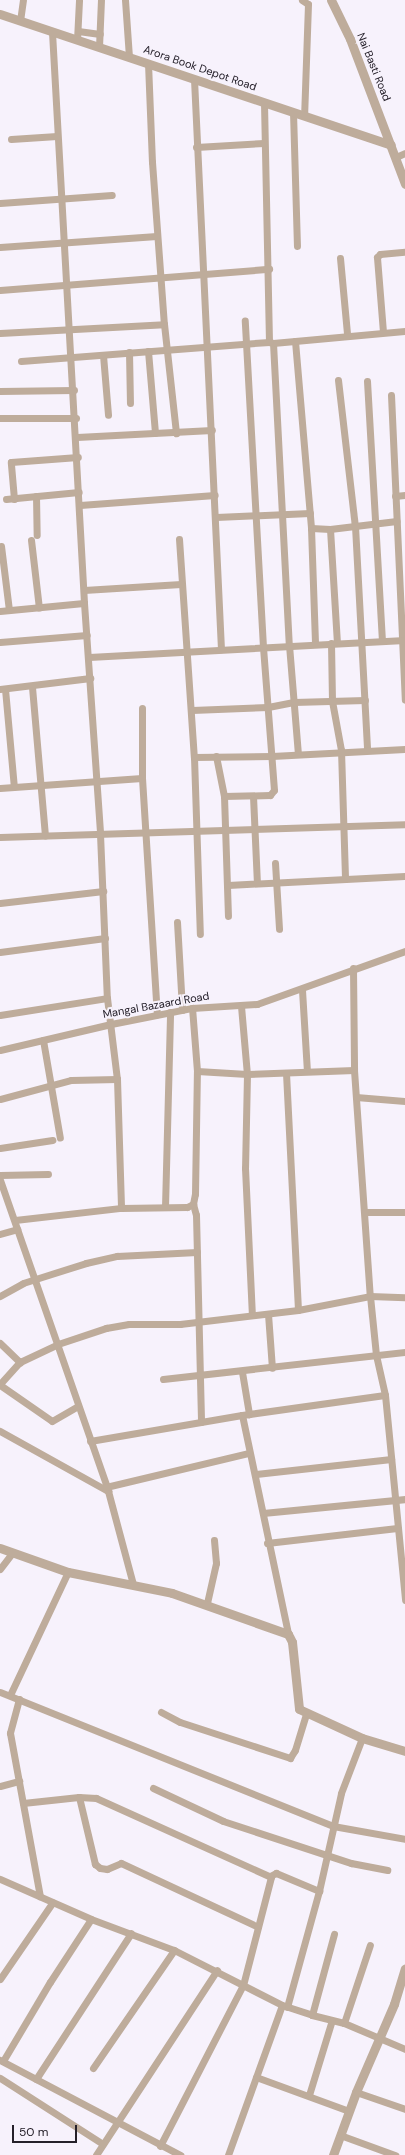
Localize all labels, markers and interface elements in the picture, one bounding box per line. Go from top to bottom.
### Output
street label: Nai Basti Road [354,31,394,103]
street label: Arora Book Depot Road [142,42,258,94]
street label: Mangal Bazaard Road [102,989,210,1021]
scale bar [14,2117,79,2143]
text: 50 m [19,2124,48,2140]

